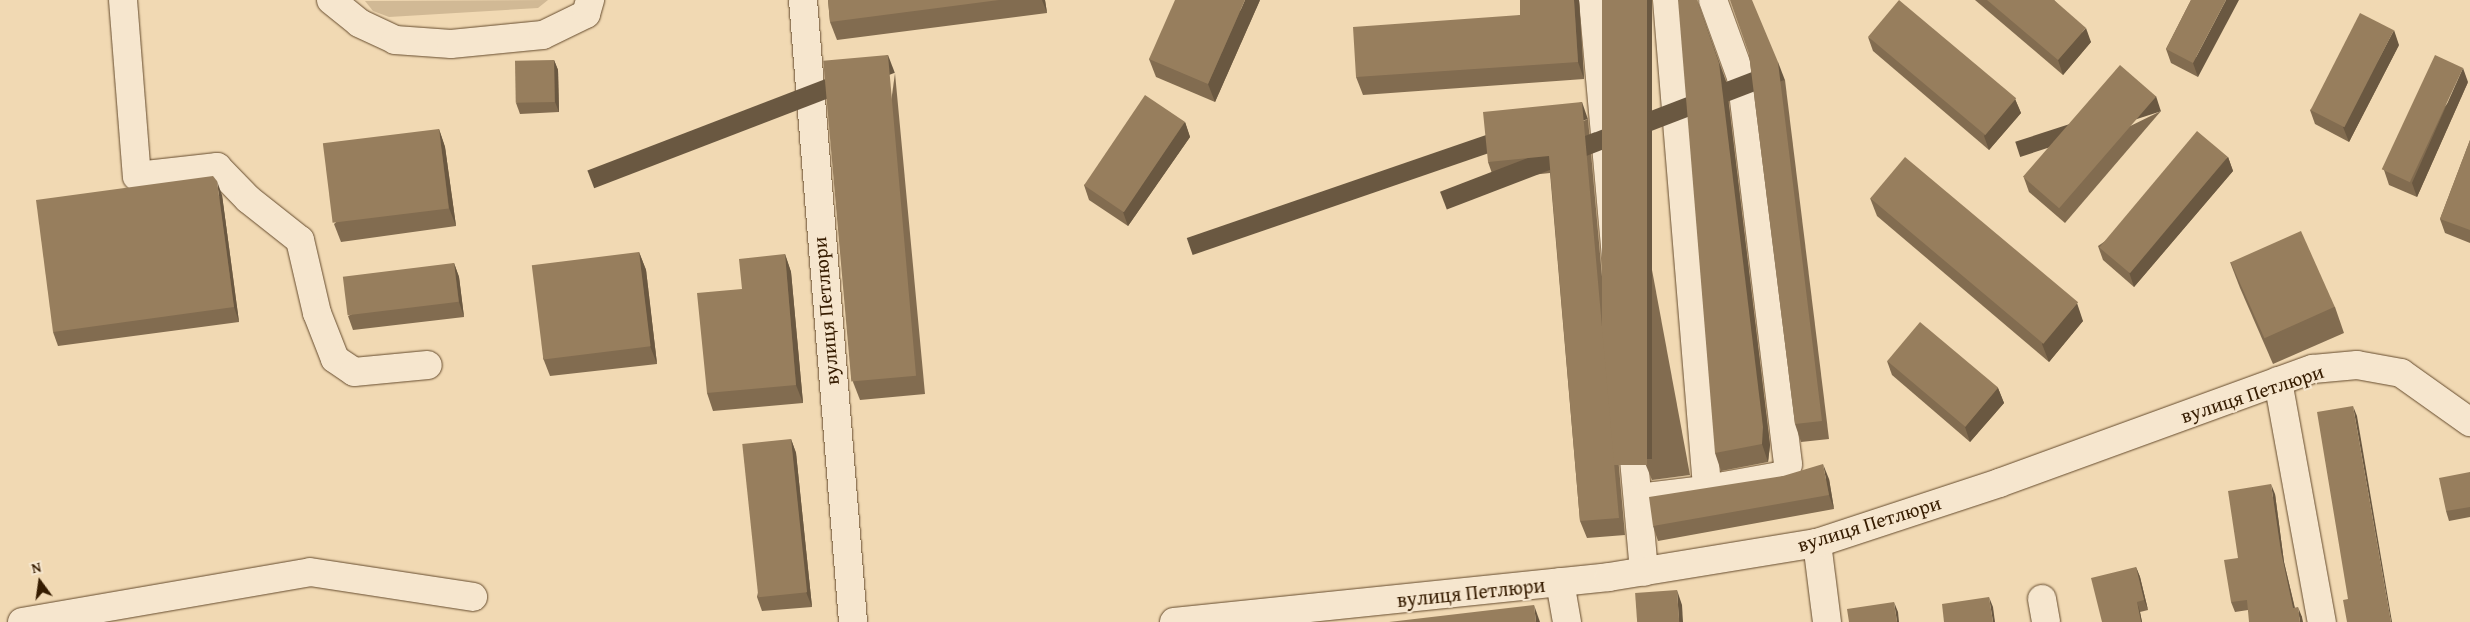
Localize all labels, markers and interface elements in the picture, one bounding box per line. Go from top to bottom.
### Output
street label: вулиця Петлюри [807,236,843,386]
street label: вулиця Петлюри [2178,359,2326,427]
street label: вулиця Петлюри [1794,490,1944,556]
north arrow [15,557,65,607]
text: N [29,557,43,578]
street label: вулиця Петлюри [1396,572,1546,612]

